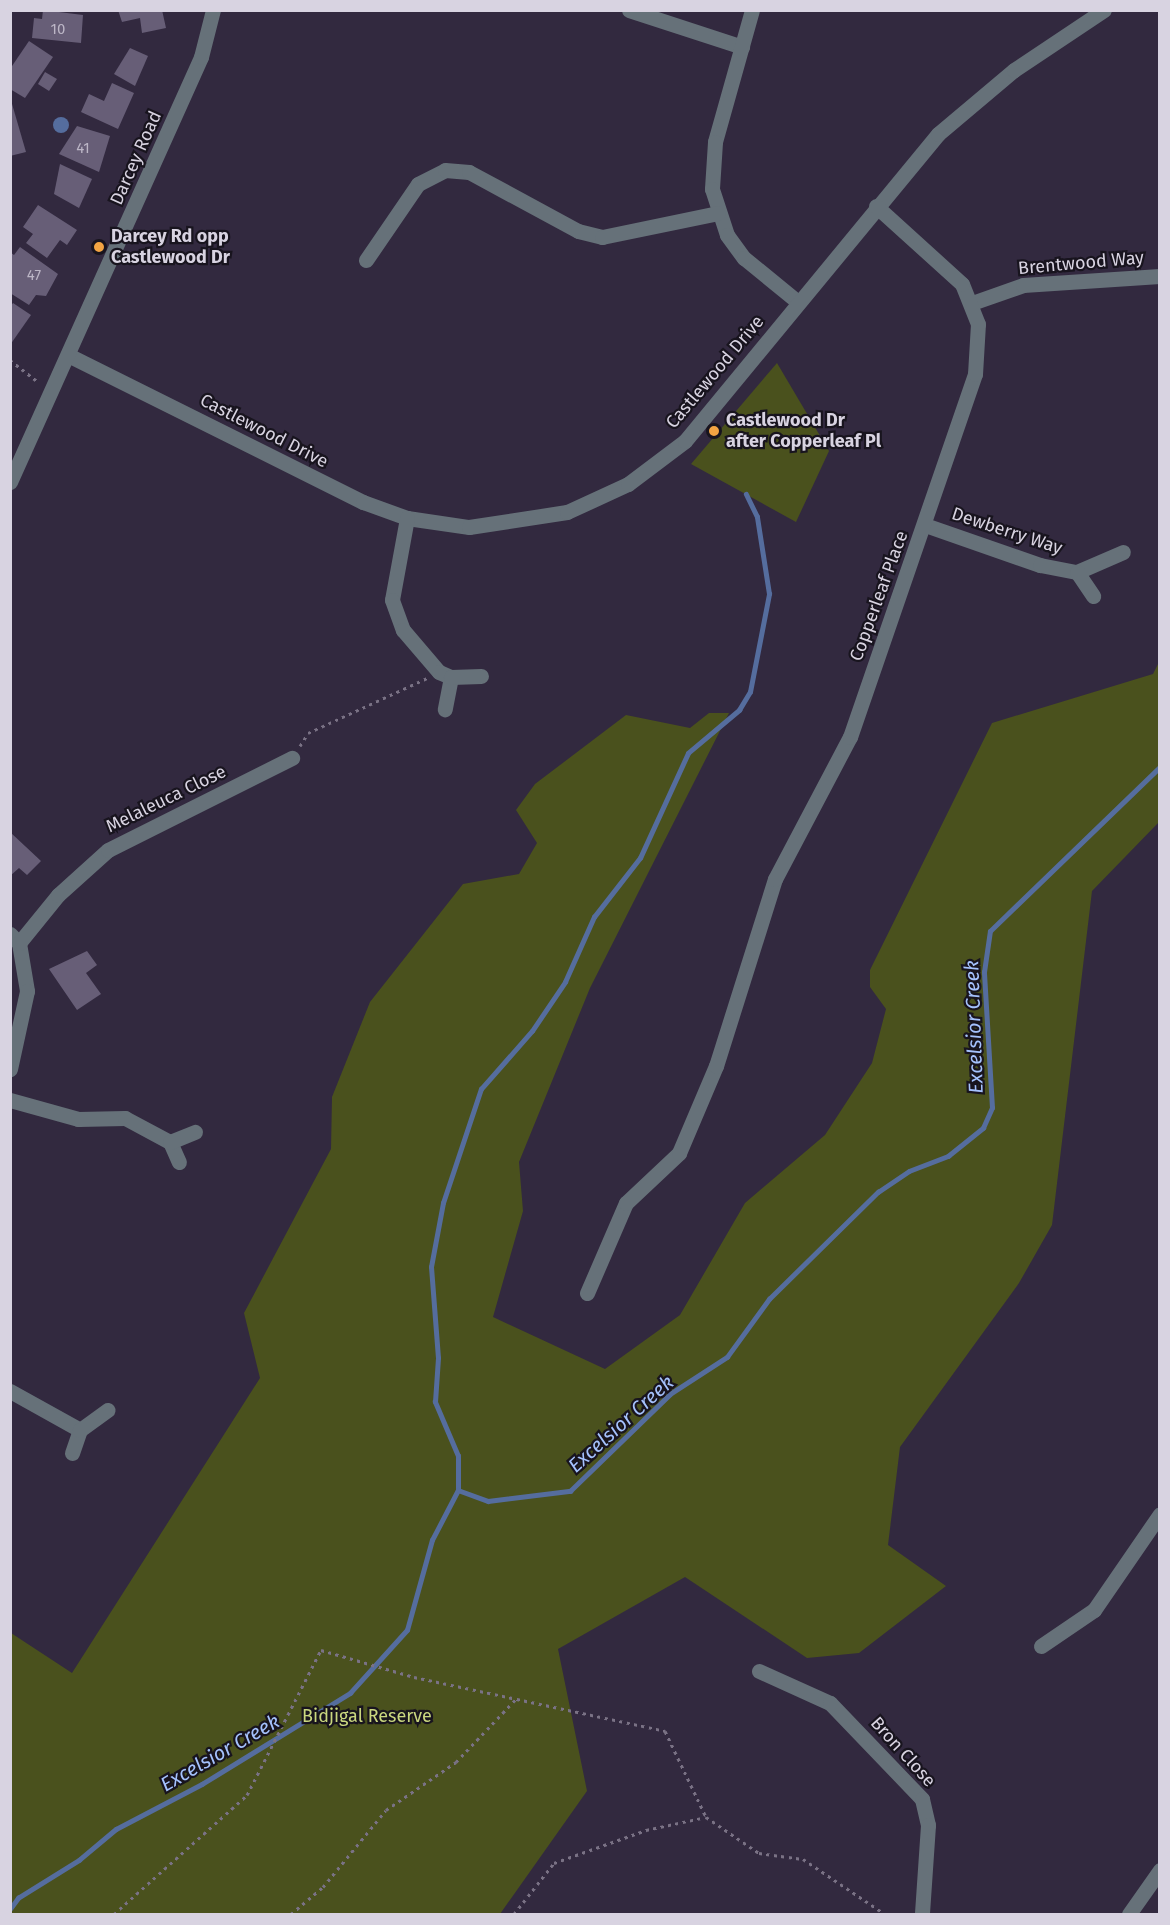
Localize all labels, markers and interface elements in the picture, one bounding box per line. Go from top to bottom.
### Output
house number: 10 [51,21,65,39]
street label: Darcey Road [106,108,166,208]
house number: 41 [76,140,90,158]
place label: Darcey Rd opp Castlewood Dr [111,226,230,268]
marker: Darcey Rd opp Castlewood Dr [92,240,106,254]
street label: Brentwood Way [1017,247,1145,279]
house number: 47 [27,267,41,285]
street label: Castlewood Drive [661,311,769,433]
street label: Castlewood Drive [196,389,332,473]
place label: Castlewood Dr after Copperleaf Pl [726,410,881,452]
marker: Castlewood Dr after Copperleaf Pl [707,424,721,438]
street label: Dewberry Way [949,503,1065,559]
street label: Copperleaf Place [845,528,913,664]
street label: Melaleuca Close [102,761,230,837]
water label: Excelsior Creek [960,960,988,1094]
water label: Excelsior Creek [563,1370,679,1478]
park label: Bidjigal Reserve [302,1705,432,1727]
water label: Excelsior Creek [156,1709,284,1797]
street label: Bron Close [866,1712,940,1792]

